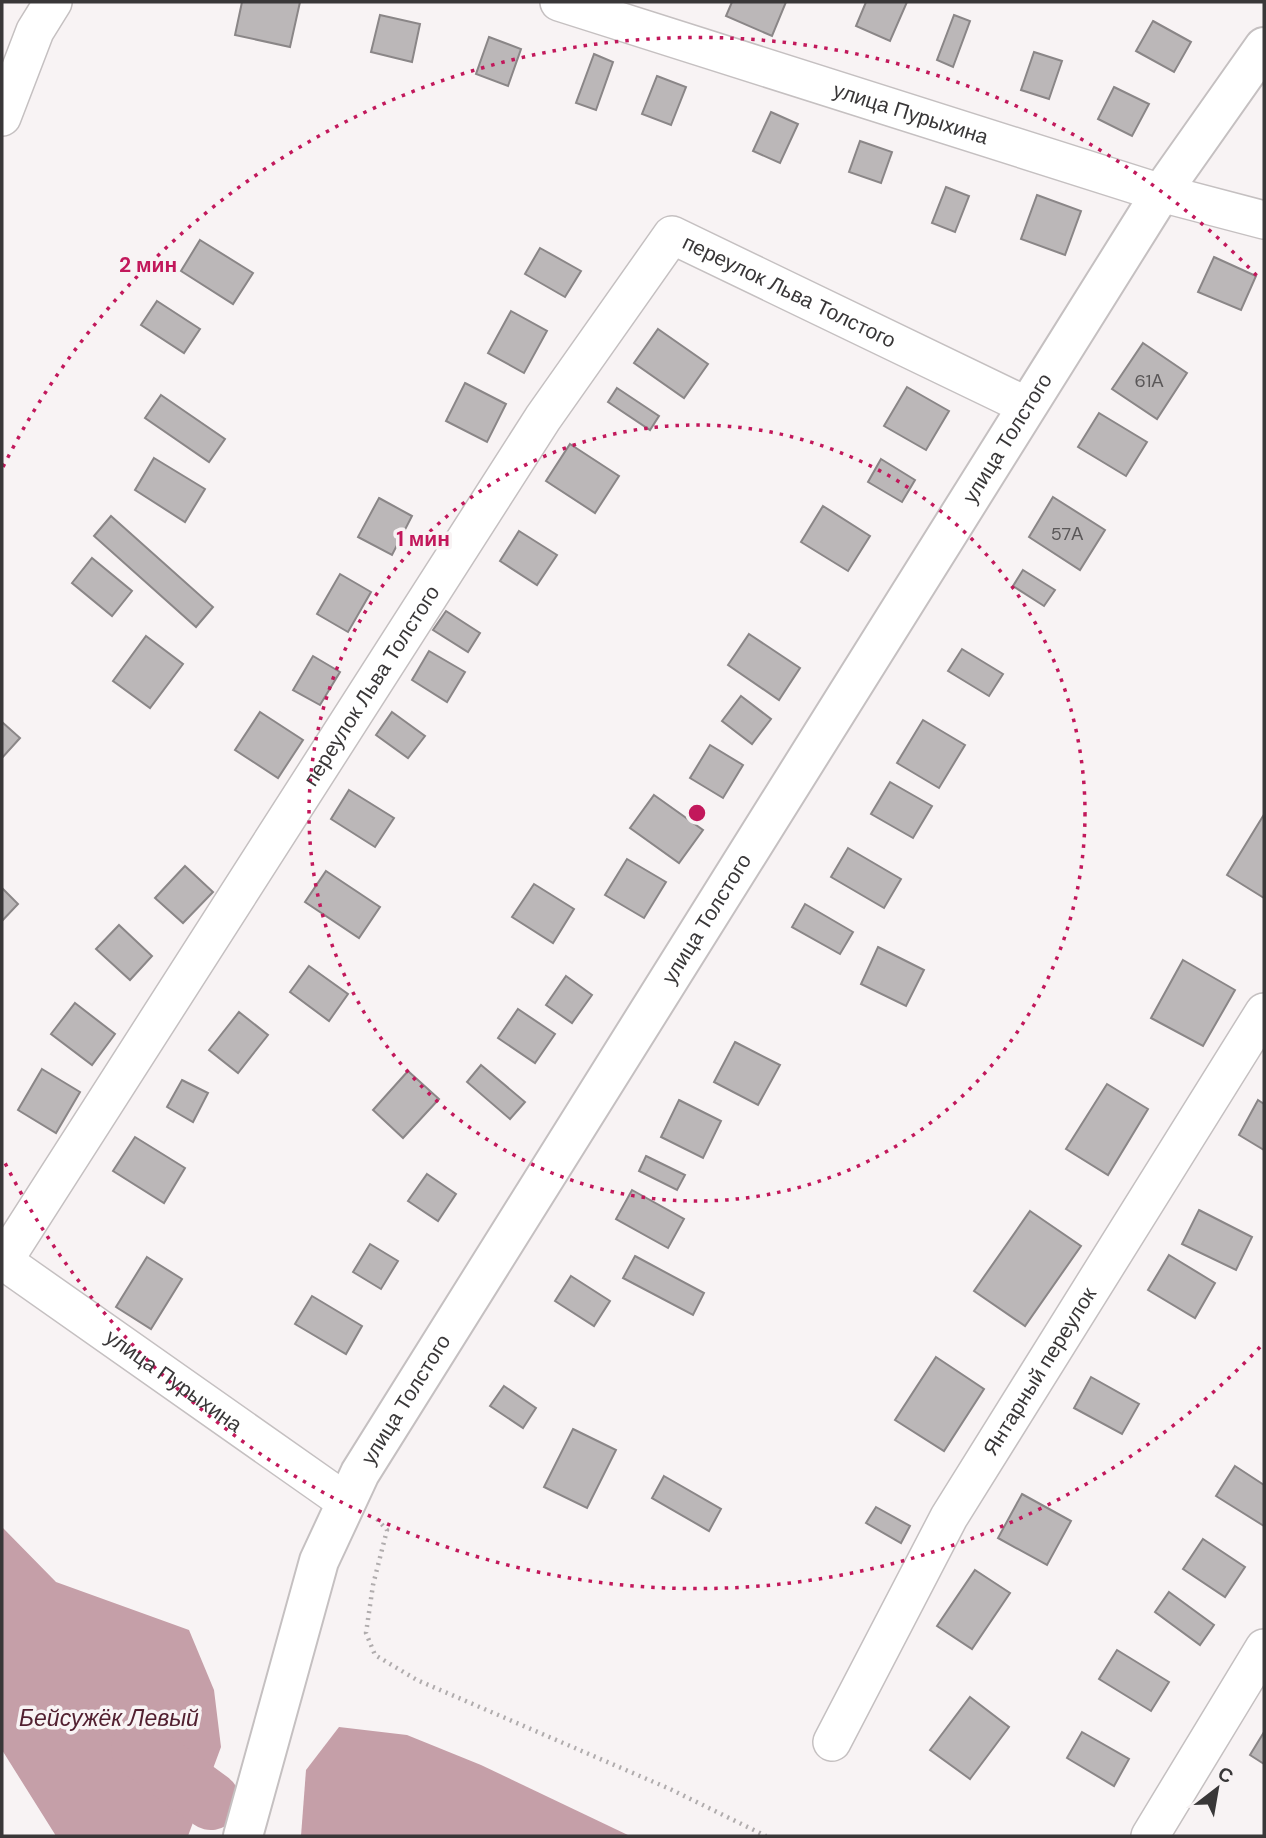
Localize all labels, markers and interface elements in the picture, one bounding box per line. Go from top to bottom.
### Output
street label: улица Пурыхина [830,76,992,151]
street label: переулок Льва Толстого [678,228,900,355]
text: 2 мин [119,251,177,279]
street label: улица Толстого [956,368,1059,509]
house number: 61А [1135,369,1163,393]
house number: 57А [1051,522,1083,546]
text: 1 мин [396,525,450,553]
street label: переулок Льва Толстого [297,580,446,792]
centre of rings [685,801,709,825]
street label: улица Толстого [655,849,758,989]
street label: Янтарный переулок [977,1282,1103,1461]
street label: улица Пурыхина [100,1323,248,1439]
street label: улица Толстого [355,1329,457,1470]
water label: Бейсужёк Левый [19,1703,199,1733]
north arrow [1182,1754,1252,1824]
text: С [1213,1761,1238,1789]

